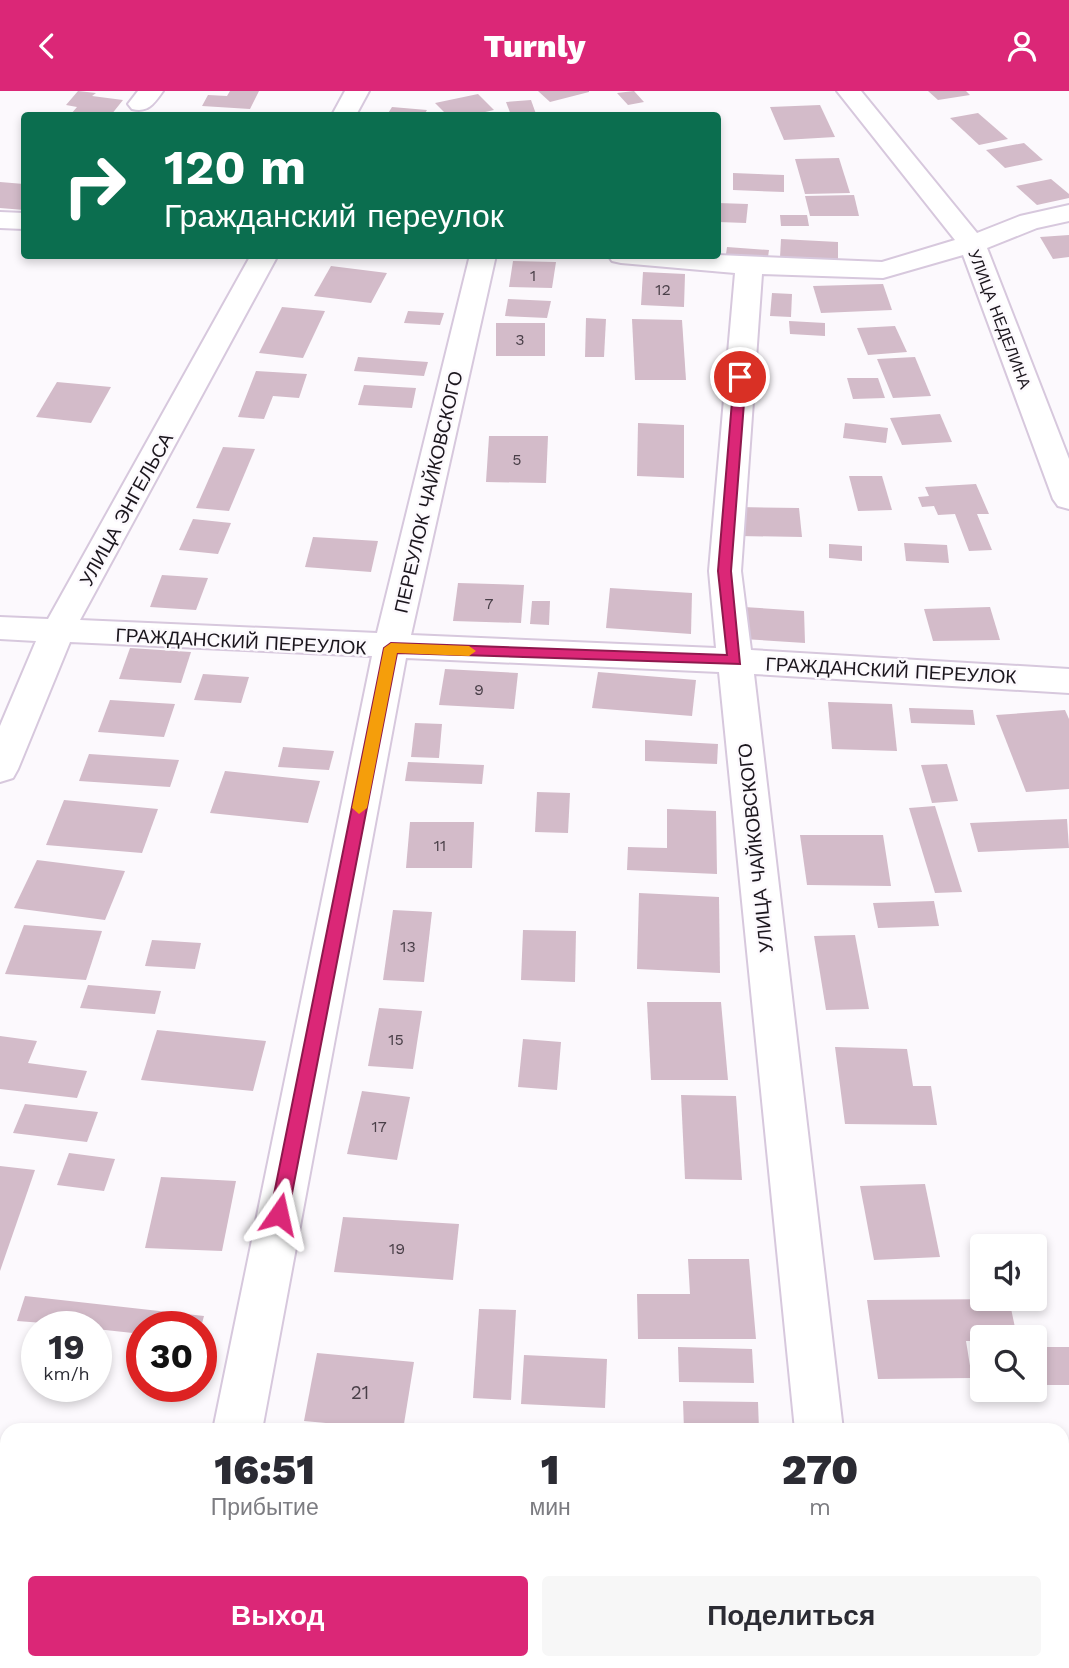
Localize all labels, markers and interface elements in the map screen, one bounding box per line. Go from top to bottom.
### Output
icon: back [28,27,66,65]
text: Turnly [484,27,585,65]
icon: person [1003,27,1041,65]
text: 120 m [164,138,306,196]
icon: right [49,140,140,231]
text: Гражданский переулок [164,197,504,235]
street label: УЛИЦА НЕДЕЛИНА [964,247,1035,392]
house number: 1 [530,266,536,285]
house number: 12 [655,280,671,299]
house number: 3 [515,330,525,349]
pin [710,347,770,407]
icon: arrive [721,358,759,396]
street label: ПЕРЕУЛОК ЧАЙКОВСКОГО [389,369,468,615]
street label: УЛИЦА ЭНГЕЛЬСА [75,428,178,590]
house number: 5 [512,450,522,469]
house number: 7 [485,594,494,613]
street label: ГРАЖДАНСКИЙ ПЕРЕУЛОК [115,623,367,660]
street label: ГРАЖДАНСКИЙ ПЕРЕУЛОК [765,652,1017,689]
house number: 9 [474,680,484,699]
street label: УЛИЦА ЧАЙКОВСКОГО [733,742,778,954]
house number: 11 [434,836,446,855]
house number: 13 [400,937,416,956]
house number: 15 [388,1030,404,1049]
house number: 17 [371,1117,387,1136]
position arrow [242,1177,316,1251]
map controls [970,1234,1047,1402]
button: sound [970,1234,1047,1311]
house number: 19 [389,1239,405,1258]
speed limit sign: 30 [126,1311,217,1402]
button: search [970,1325,1047,1402]
text: 19 [48,1326,85,1368]
text: km/h [43,1363,90,1384]
house number: 21 [351,1381,369,1404]
text: 16:51 [214,1445,315,1494]
text: 1 [541,1445,559,1494]
text: 270 [781,1445,858,1494]
text: Прибытие [211,1494,319,1521]
text: мин [529,1494,571,1521]
text: m [809,1494,831,1521]
button: Выход [28,1576,528,1656]
button: Поделиться [542,1576,1041,1656]

